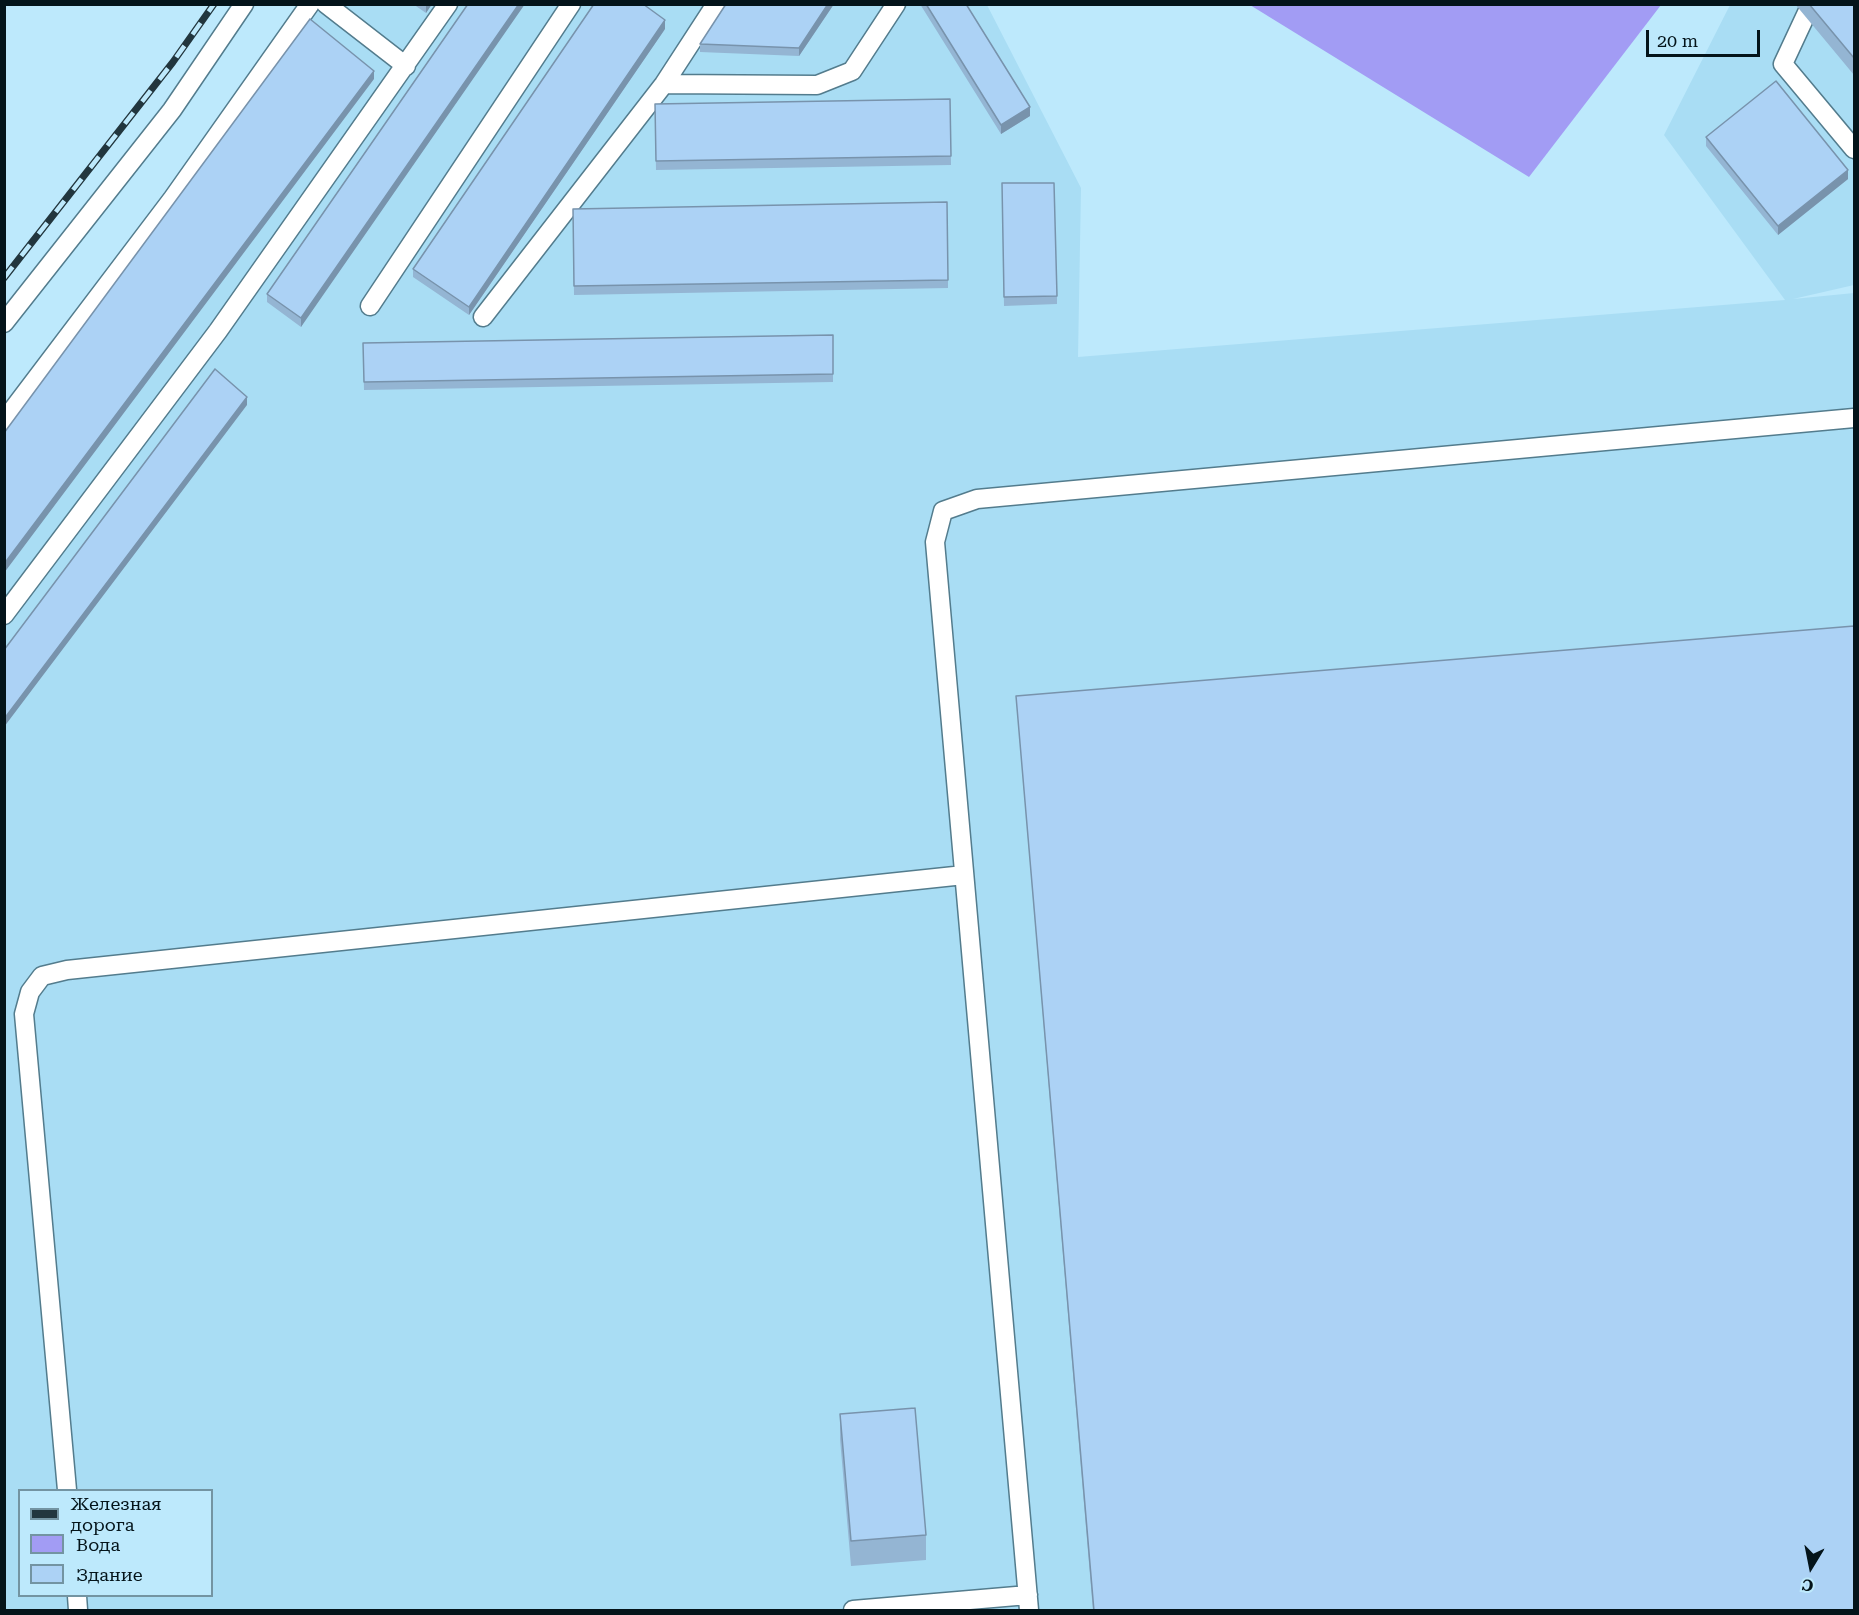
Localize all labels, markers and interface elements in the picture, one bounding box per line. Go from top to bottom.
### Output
scale bar [1649,18,1763,56]
text: 20 m [1657,30,1698,51]
legend [18,1489,213,1597]
text: Железная дорога [71,1493,161,1535]
text: Вода [76,1534,120,1555]
north arrow [1781,1537,1841,1597]
text: Здание [76,1564,143,1585]
text: С [1801,1575,1815,1596]

